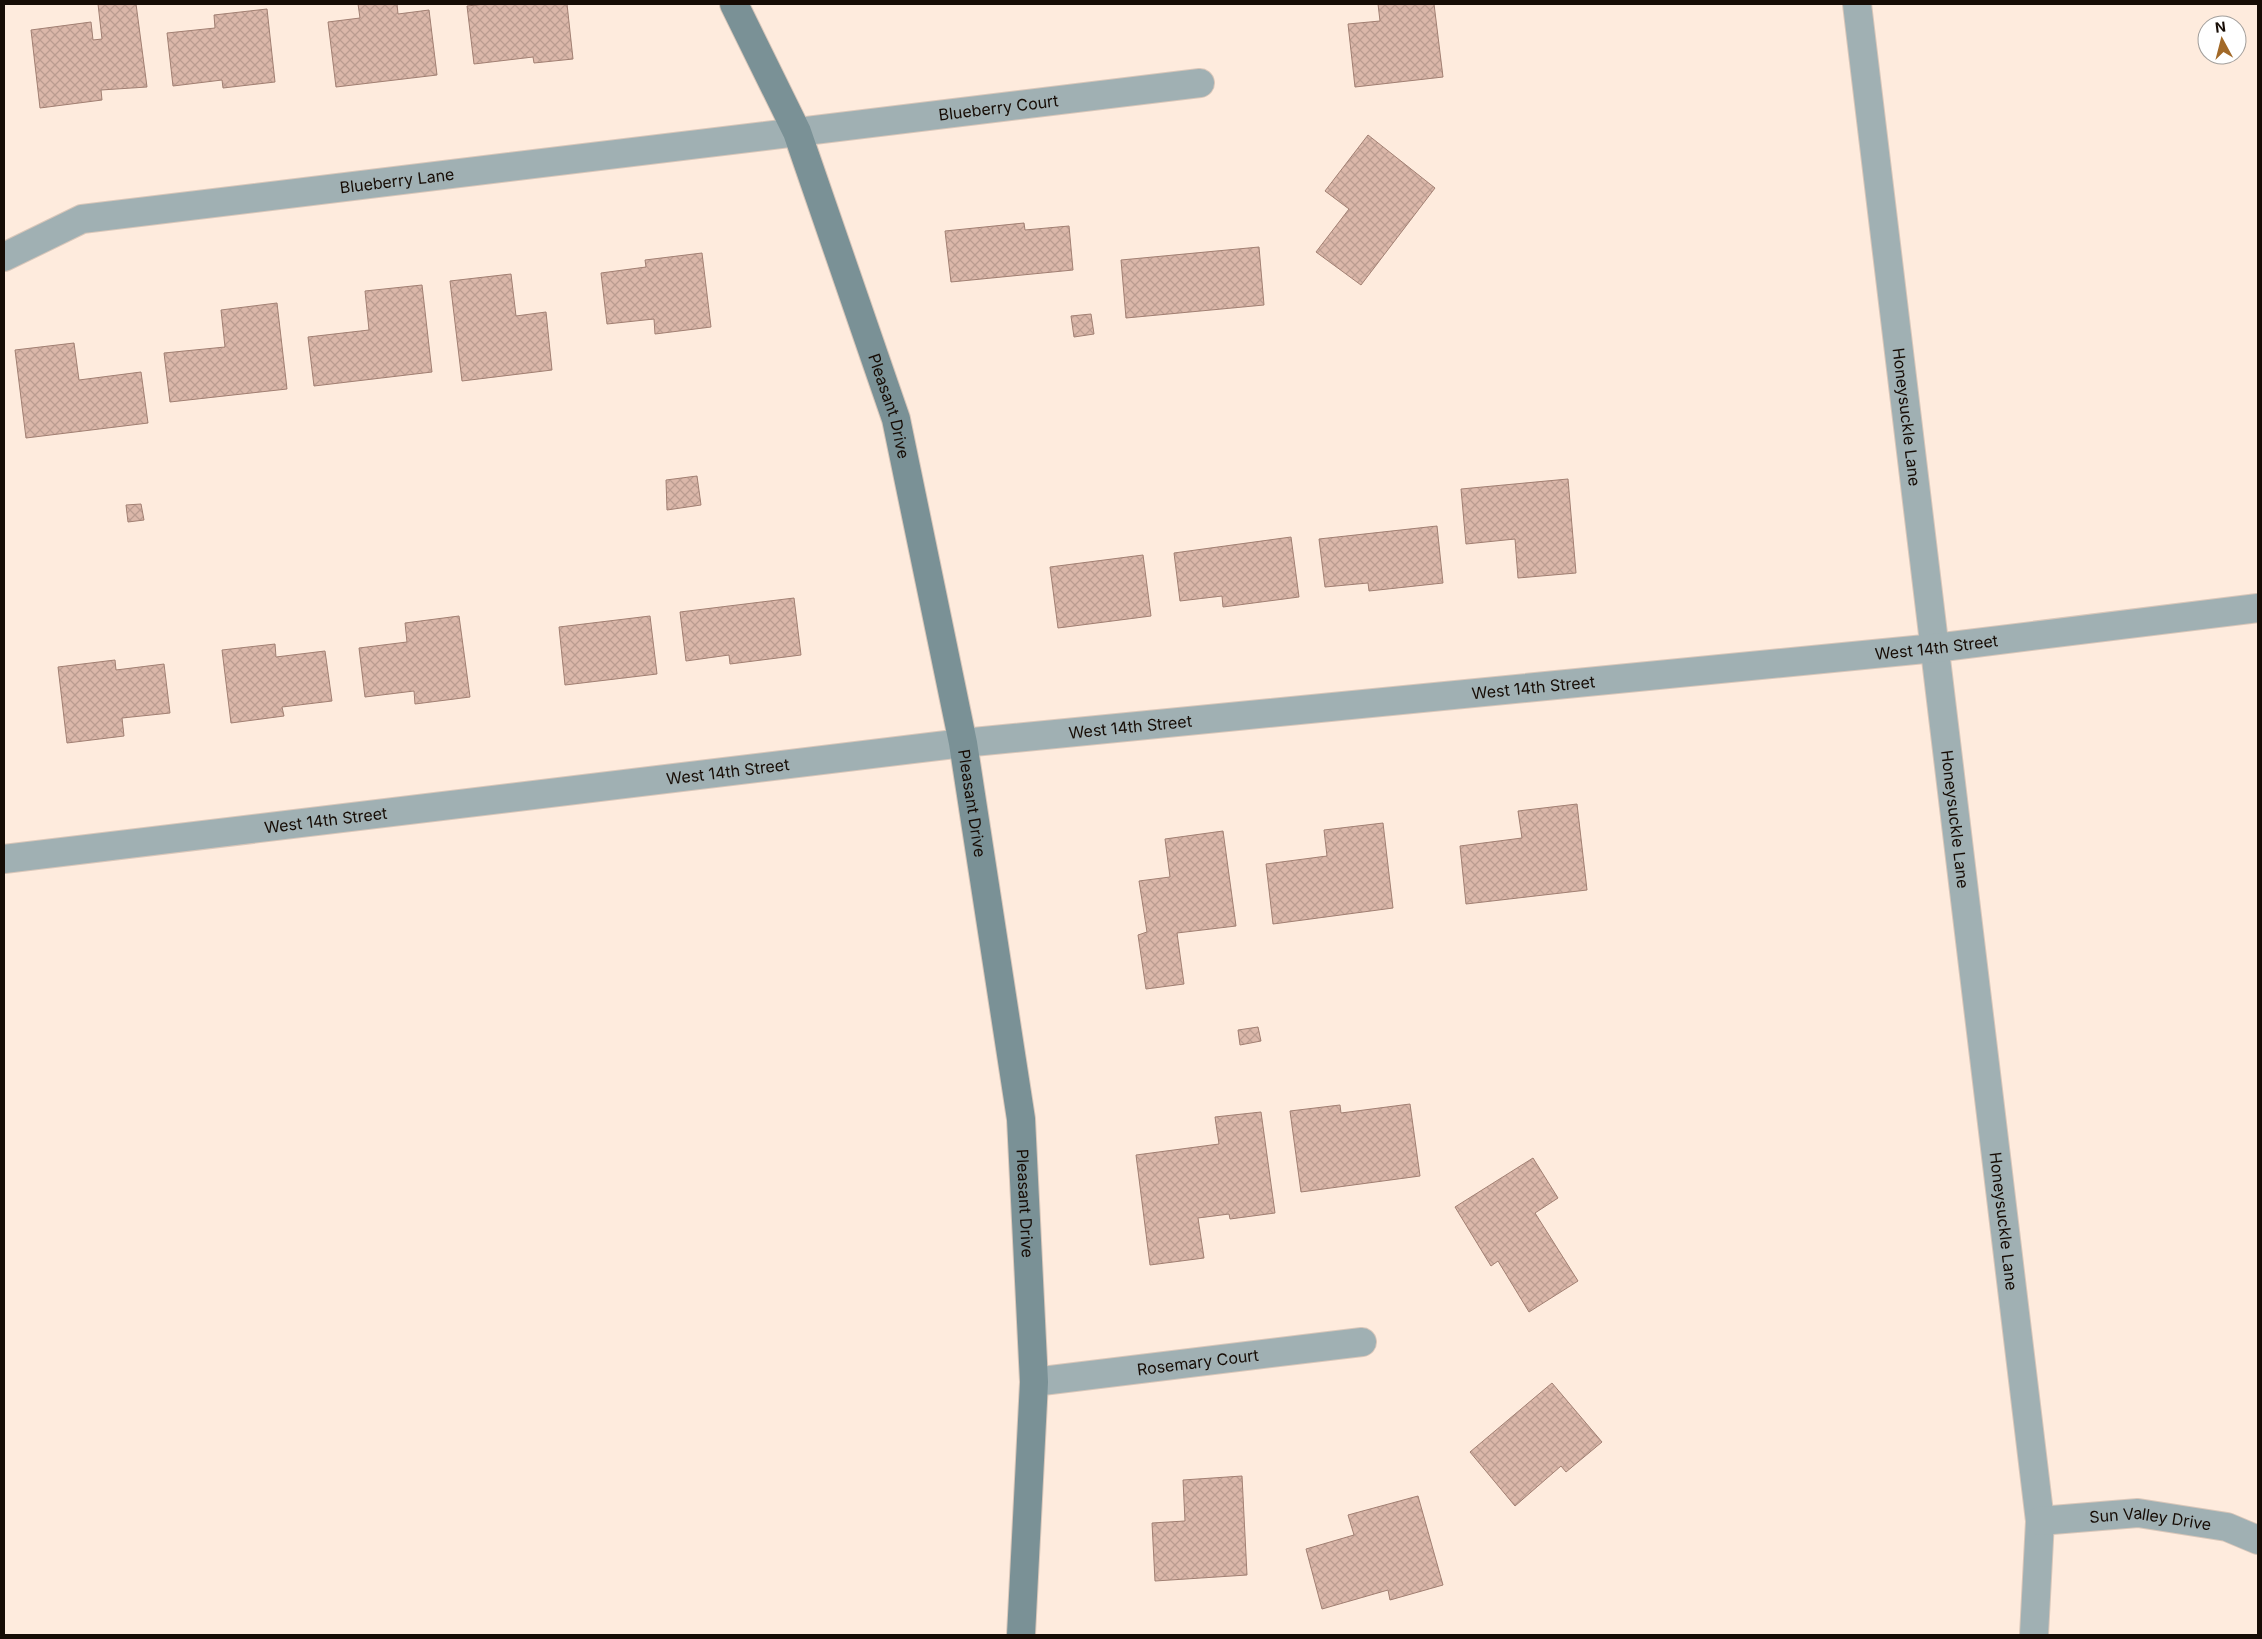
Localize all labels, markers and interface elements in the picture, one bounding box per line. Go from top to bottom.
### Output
north arrow [2197,15,2247,65]
text: N [2214,18,2227,36]
street label: Blueberry Court [937,90,1060,125]
street label: Blueberry Lane [339,164,455,198]
street label: Honeysuckle Lane [1889,347,1925,487]
street label: Pleasant Drive [864,351,914,460]
street label: West 14th Street [1874,630,1999,664]
street label: West 14th Street [1471,671,1596,703]
street label: West 14th Street [1068,711,1193,743]
street label: Pleasant Drive [954,748,990,859]
street label: Honeysuckle Lane [1937,749,1974,889]
street label: West 14th Street [665,754,790,789]
street label: West 14th Street [263,803,388,837]
street label: Pleasant Drive [1012,1148,1038,1258]
street label: Honeysuckle Lane [1986,1151,2022,1292]
street label: Rosemary Court [1136,1345,1260,1379]
street label: Sun Valley Drive [2089,1503,2213,1534]

